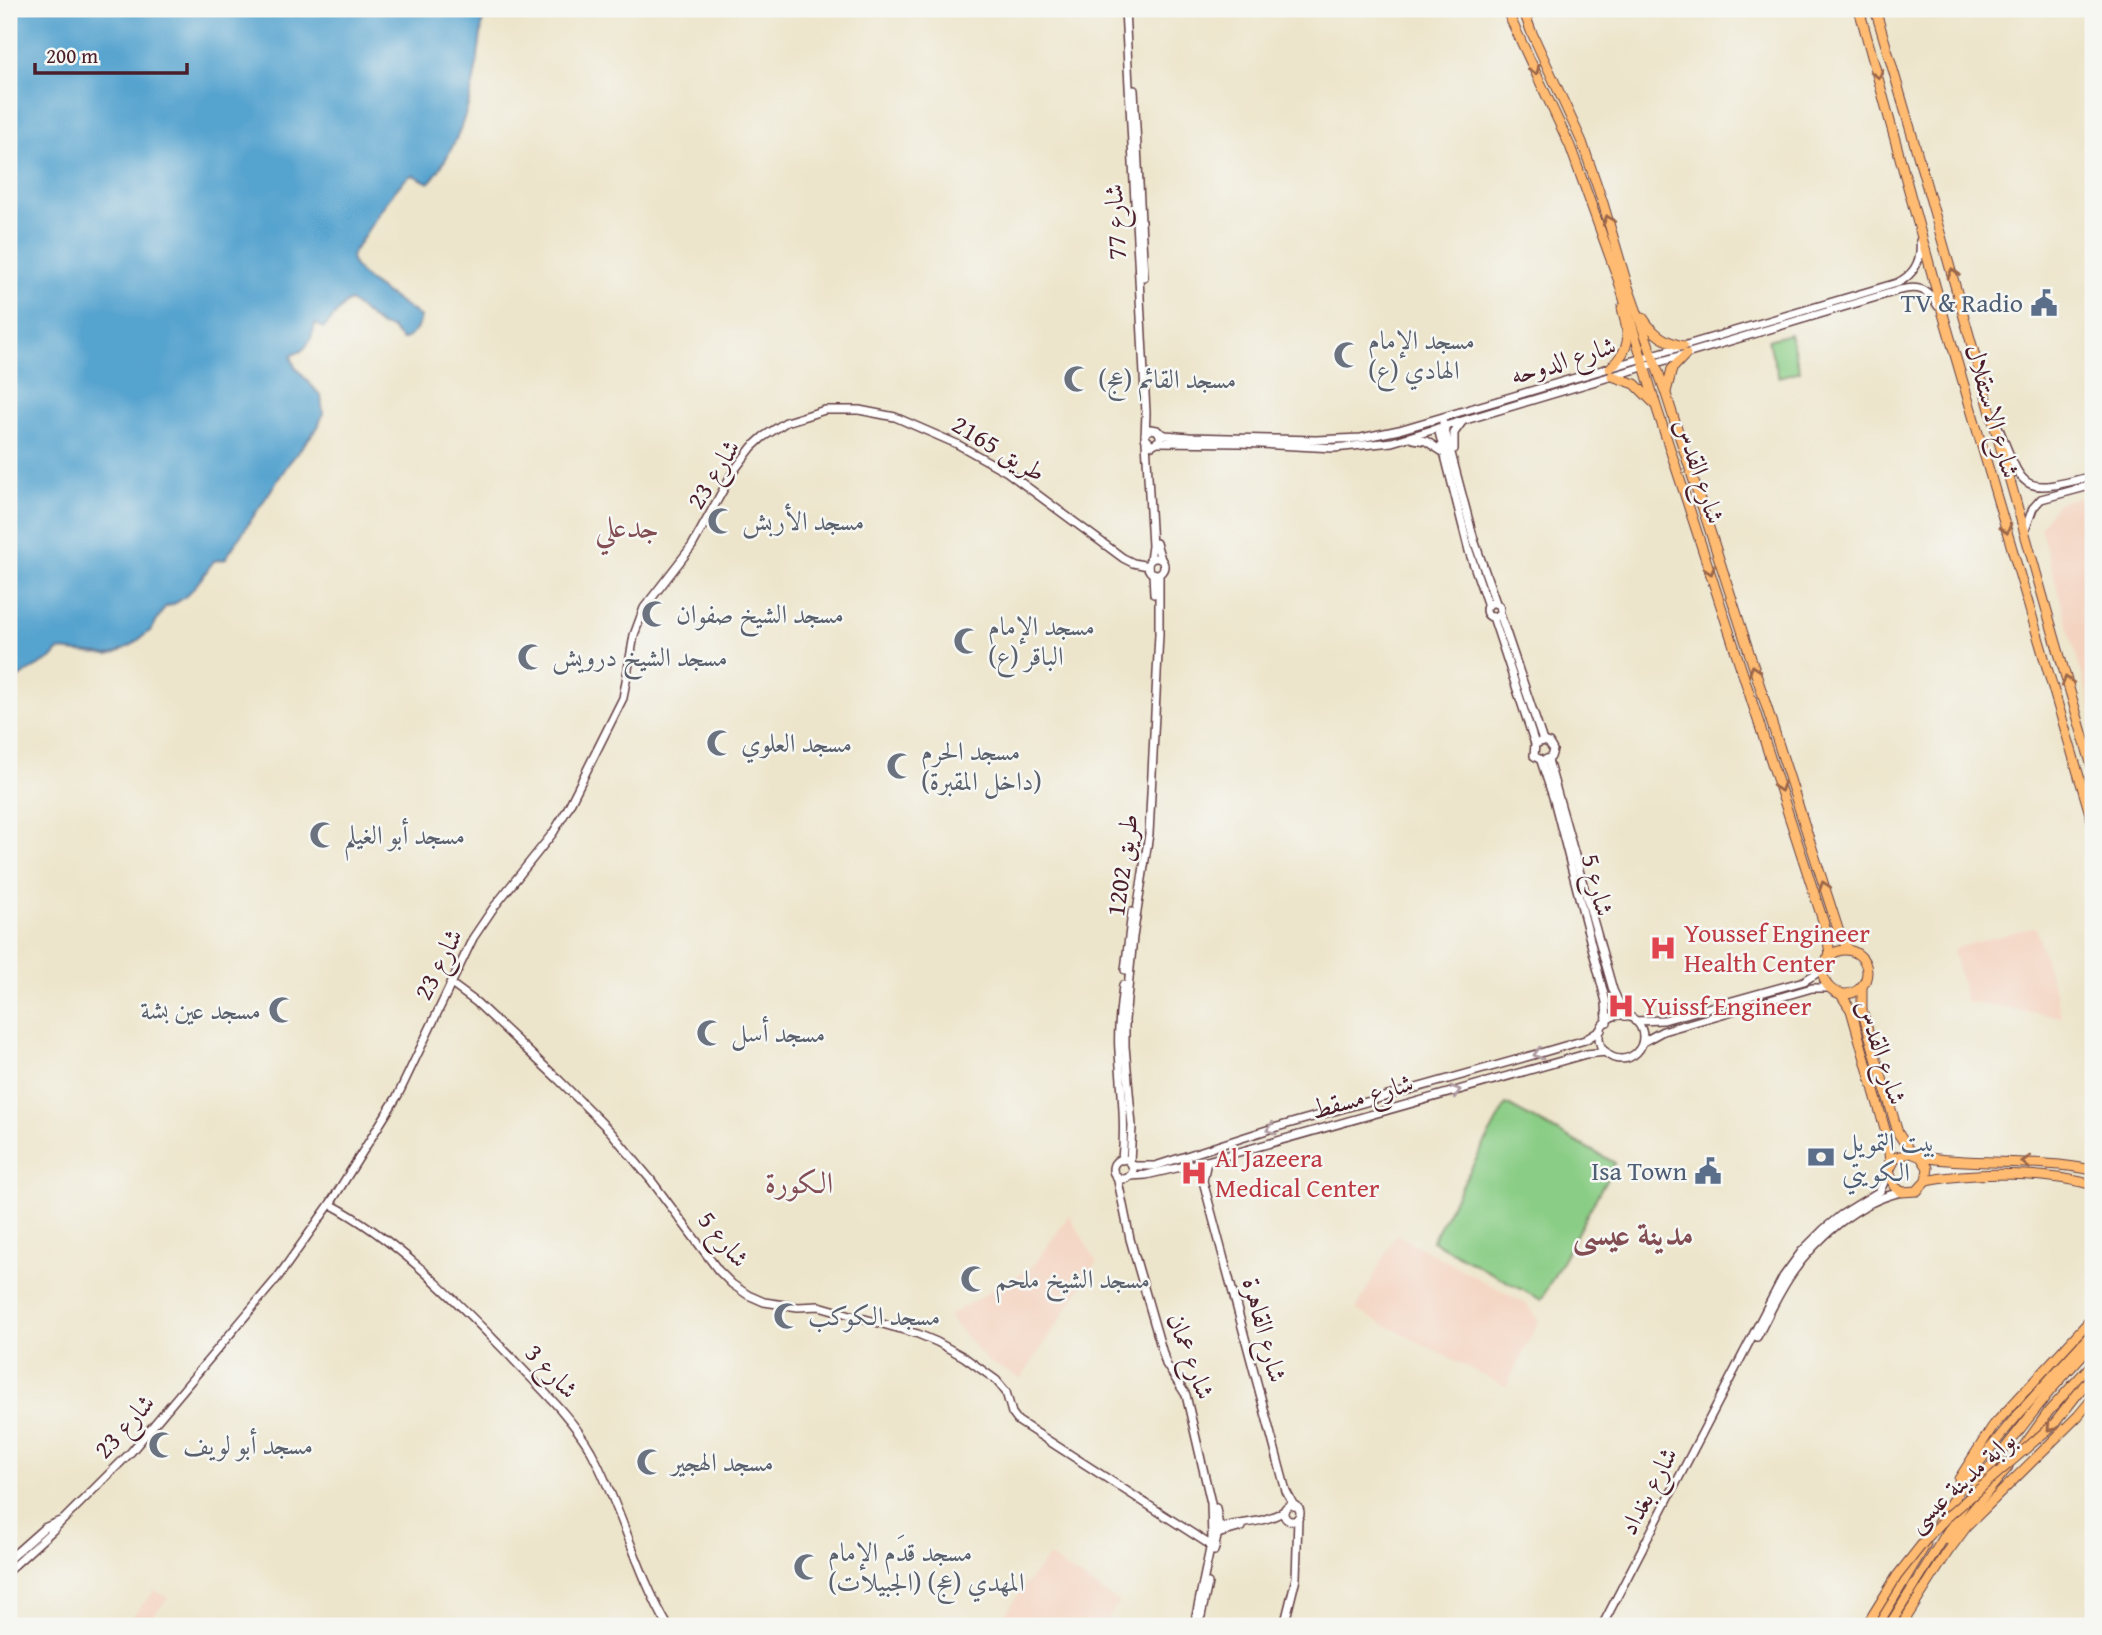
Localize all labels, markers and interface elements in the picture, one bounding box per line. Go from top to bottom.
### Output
scale bar [35,32,187,76]
text: 200 m [46,40,98,71]
one-way arrow [1527,63,1541,75]
one-way arrow [1869,68,1884,80]
street label: شارع 77 [1093,183,1139,261]
one-way arrow [1601,215,1616,227]
one-way arrow [1946,267,1961,279]
place label: TV & Radio [1901,283,2023,322]
public building icon: TV & Radio [2029,288,2059,318]
place label: مسجد الإمام الهادي (ع) [1368,320,1475,392]
street label: شارع الدوحه [1505,325,1621,397]
street label: شارع الاستقلال [1953,339,2031,483]
mosque icon: مسجد الإمام الهادي (ع) [1332,340,1362,370]
place label: مسجد القائم (عج) [1098,359,1236,402]
mosque icon: مسجد القائم (عج) [1062,364,1092,394]
street label: طريق 2165 [945,404,1054,491]
street label: شارع القدس [1662,413,1736,530]
street label: شارع 23 [676,431,752,518]
place label: مسجد الأربش [742,501,864,540]
district label: جدعلي [595,504,659,556]
mosque icon: مسجد الأربش [706,506,736,536]
one-way arrow [1998,523,2012,535]
one-way arrow [1702,564,1717,576]
place label: مسجد الشيخ صفوان [676,594,844,638]
mosque icon: مسجد الشيخ صفوان [640,599,670,629]
place label: مسجد الإمام الباقر (ع) [988,606,1095,678]
mosque icon: مسجد الإمام الباقر (ع) [952,626,982,656]
place label: مسجد الشيخ درويش [552,637,728,681]
mosque icon: مسجد الشيخ درويش [516,642,546,672]
one-way arrow [1748,664,1762,677]
one-way arrow [2060,675,2075,687]
place label: مسجد العلوي [741,723,852,764]
mosque icon: مسجد العلوي [705,728,735,758]
place label: مسجد الحرم (داخل المقبرة) [921,731,1042,800]
mosque icon: مسجد الحرم (داخل المقبرة) [885,751,915,781]
one-way arrow [1772,780,1787,792]
street label: طريق 1202 [1095,811,1148,919]
place label: مسجد أبو الغيلم [344,815,465,861]
mosque icon: مسجد أبو الغيلم [308,820,338,850]
street label: شارع 5 [1569,849,1625,921]
one-way arrow [1818,881,1832,893]
place label: Youssef Engineer Health Center [1684,913,1870,982]
street label: شارع 23 [403,921,475,1008]
hospital icon: Youssef Engineer Health Center [1648,933,1678,963]
place label: Yuissf Engineer [1642,986,1812,1025]
place label: مسجد عين بشة [140,990,261,1029]
hospital icon: Yuissf Engineer [1606,991,1636,1021]
street label: شارع القدس [1844,994,1918,1111]
mosque icon: مسجد عين بشة [267,995,297,1025]
place label: مسجد أسل [731,1013,825,1052]
mosque icon: مسجد أسل [695,1018,725,1048]
one-way arrow [1532,1046,1544,1060]
street label: شارع مسقط [1306,1062,1419,1132]
one-way arrow [1450,1084,1462,1099]
one-way arrow [1266,1121,1278,1135]
place label: بيت التمويل الكويتي [1842,1122,1936,1195]
place label: Al Jazeera Medical Center [1215,1138,1380,1207]
bank icon: بيت التمويل الكويتي [1806,1142,1836,1172]
place label: Isa Town [1591,1151,1687,1190]
one-way arrow [2020,1155,2031,1170]
public building icon: Isa Town [1693,1156,1723,1186]
hospital icon: Al Jazeera Medical Center [1179,1158,1209,1188]
district label: الكورة [765,1160,833,1204]
street label: شارع 5 [687,1202,759,1277]
district label: مدينة عيسى [1573,1209,1694,1257]
place label: مسجد الشيخ ملحم [995,1259,1150,1304]
mosque icon: مسجد الشيخ ملحم [959,1264,989,1294]
street label: شارع القاهرة [1230,1273,1298,1387]
place label: مسجد الكوكب [808,1296,940,1335]
mosque icon: مسجد الكوكب [772,1301,802,1331]
street label: شارع عمان [1154,1307,1226,1406]
street label: شارع 3 [514,1334,588,1409]
street label: شارع 23 [84,1384,166,1469]
one-way arrow [2046,1419,2059,1432]
street label: بوابة مدينة عيسى [1897,1421,2024,1540]
place label: مسجد أبو لويف [183,1425,313,1464]
mosque icon: مسجد أبو لويف [147,1430,177,1460]
street label: شارع بغداد [1608,1440,1690,1543]
place label: مسجد الهجير [668,1442,774,1481]
mosque icon: مسجد الهجير [635,1447,665,1477]
place label: مسجد قدَم الإمام المهدي (عج) (الجبيلات) [828,1532,1025,1604]
mosque icon: مسجد قدَم الإمام المهدي (عج) (الجبيلات) [792,1552,822,1582]

